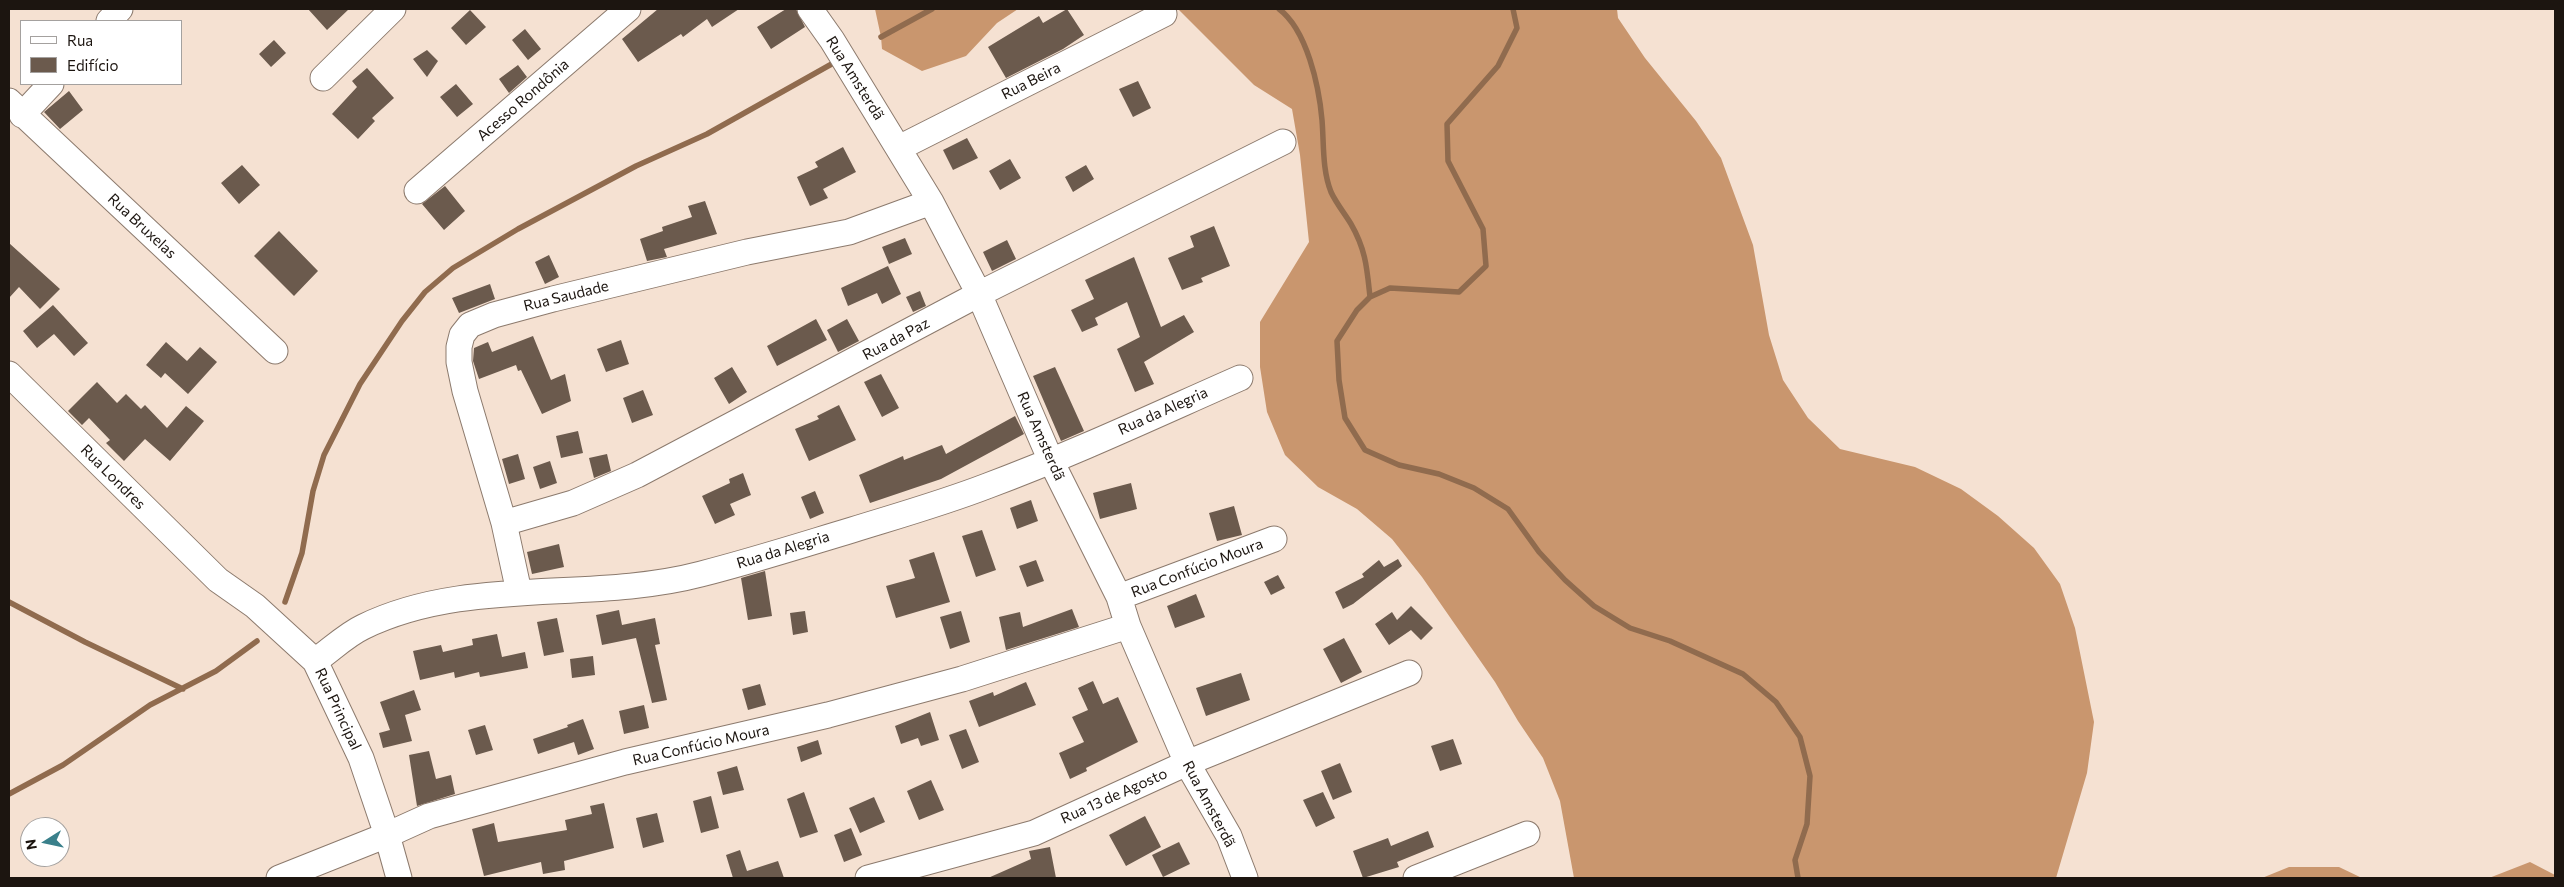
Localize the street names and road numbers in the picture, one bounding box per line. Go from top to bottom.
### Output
street label: Rua Amsterdã [822,33,888,123]
street label: Acesso Rondônia [473,55,573,145]
street label: Rua Beira [998,58,1064,104]
street label: Rua Bruxelas [104,190,180,262]
street label: Rua Saudade [522,277,610,315]
street label: Rua da Paz [859,314,933,364]
street label: Rua da Alegria [1115,383,1211,439]
street label: Rua Amsterdã [1013,389,1069,483]
street label: Rua Londres [77,441,149,513]
street label: Rua da Alegria [734,527,832,573]
street label: Rua Confúcio Moura [1129,535,1265,601]
street label: Rua Principal [311,665,365,753]
street label: Rua Confúcio Moura [631,721,771,769]
street label: Rua Amsterdã [1179,758,1239,850]
street label: Rua 13 de Agosto [1058,764,1170,828]

